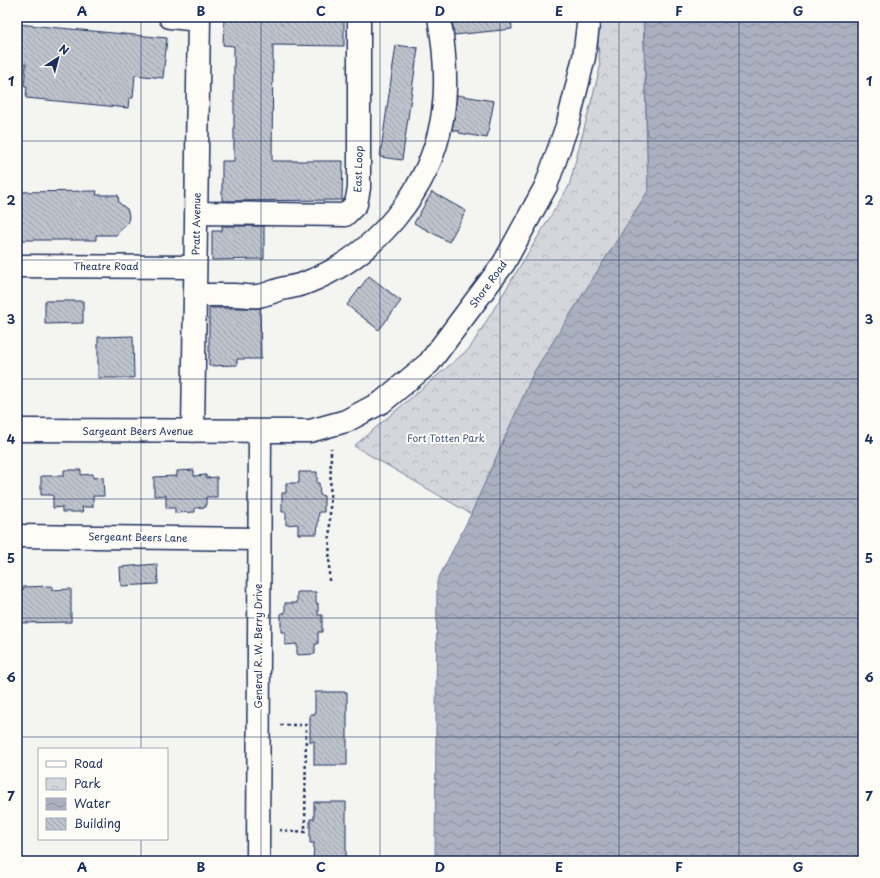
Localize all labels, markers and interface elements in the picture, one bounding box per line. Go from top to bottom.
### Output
text: A [77,1,87,20]
text: B [197,1,206,20]
text: C [316,1,326,20]
text: D [435,1,445,20]
text: E [555,1,563,20]
text: F [675,1,683,20]
text: G [793,1,803,20]
north arrow [38,38,78,78]
text: N [56,40,73,59]
text: 1 [8,71,14,90]
text: 1 [866,71,872,90]
street label: East Loop [349,145,366,193]
text: 2 [6,190,16,209]
text: 2 [864,190,874,209]
street label: Pratt Avenue [187,192,204,256]
street label: Shore Road [465,257,510,310]
street label: Theatre Road [73,258,139,273]
text: 3 [7,309,16,328]
text: 3 [865,309,874,328]
street label: Sargeant Beers Avenue [82,423,194,438]
text: 4 [7,429,16,448]
text: 4 [865,429,874,448]
park label: Fort Totten Park [407,430,485,445]
street label: Sergeant Beers Lane [88,528,188,545]
text: 5 [7,548,15,567]
text: 5 [865,548,873,567]
street label: General R. W. Berry Drive [250,584,265,708]
text: 6 [6,667,16,686]
text: 6 [864,667,874,686]
legend [38,748,168,840]
text: Road [74,754,103,772]
text: Park [74,774,101,792]
text: 7 [7,786,15,805]
text: 7 [865,786,873,805]
text: Water [74,794,111,812]
text: Building [74,814,121,832]
text: A [77,857,87,876]
text: B [197,857,206,876]
text: C [316,857,326,876]
text: D [435,857,445,876]
text: E [555,857,563,876]
text: F [675,857,683,876]
text: G [793,857,803,876]

